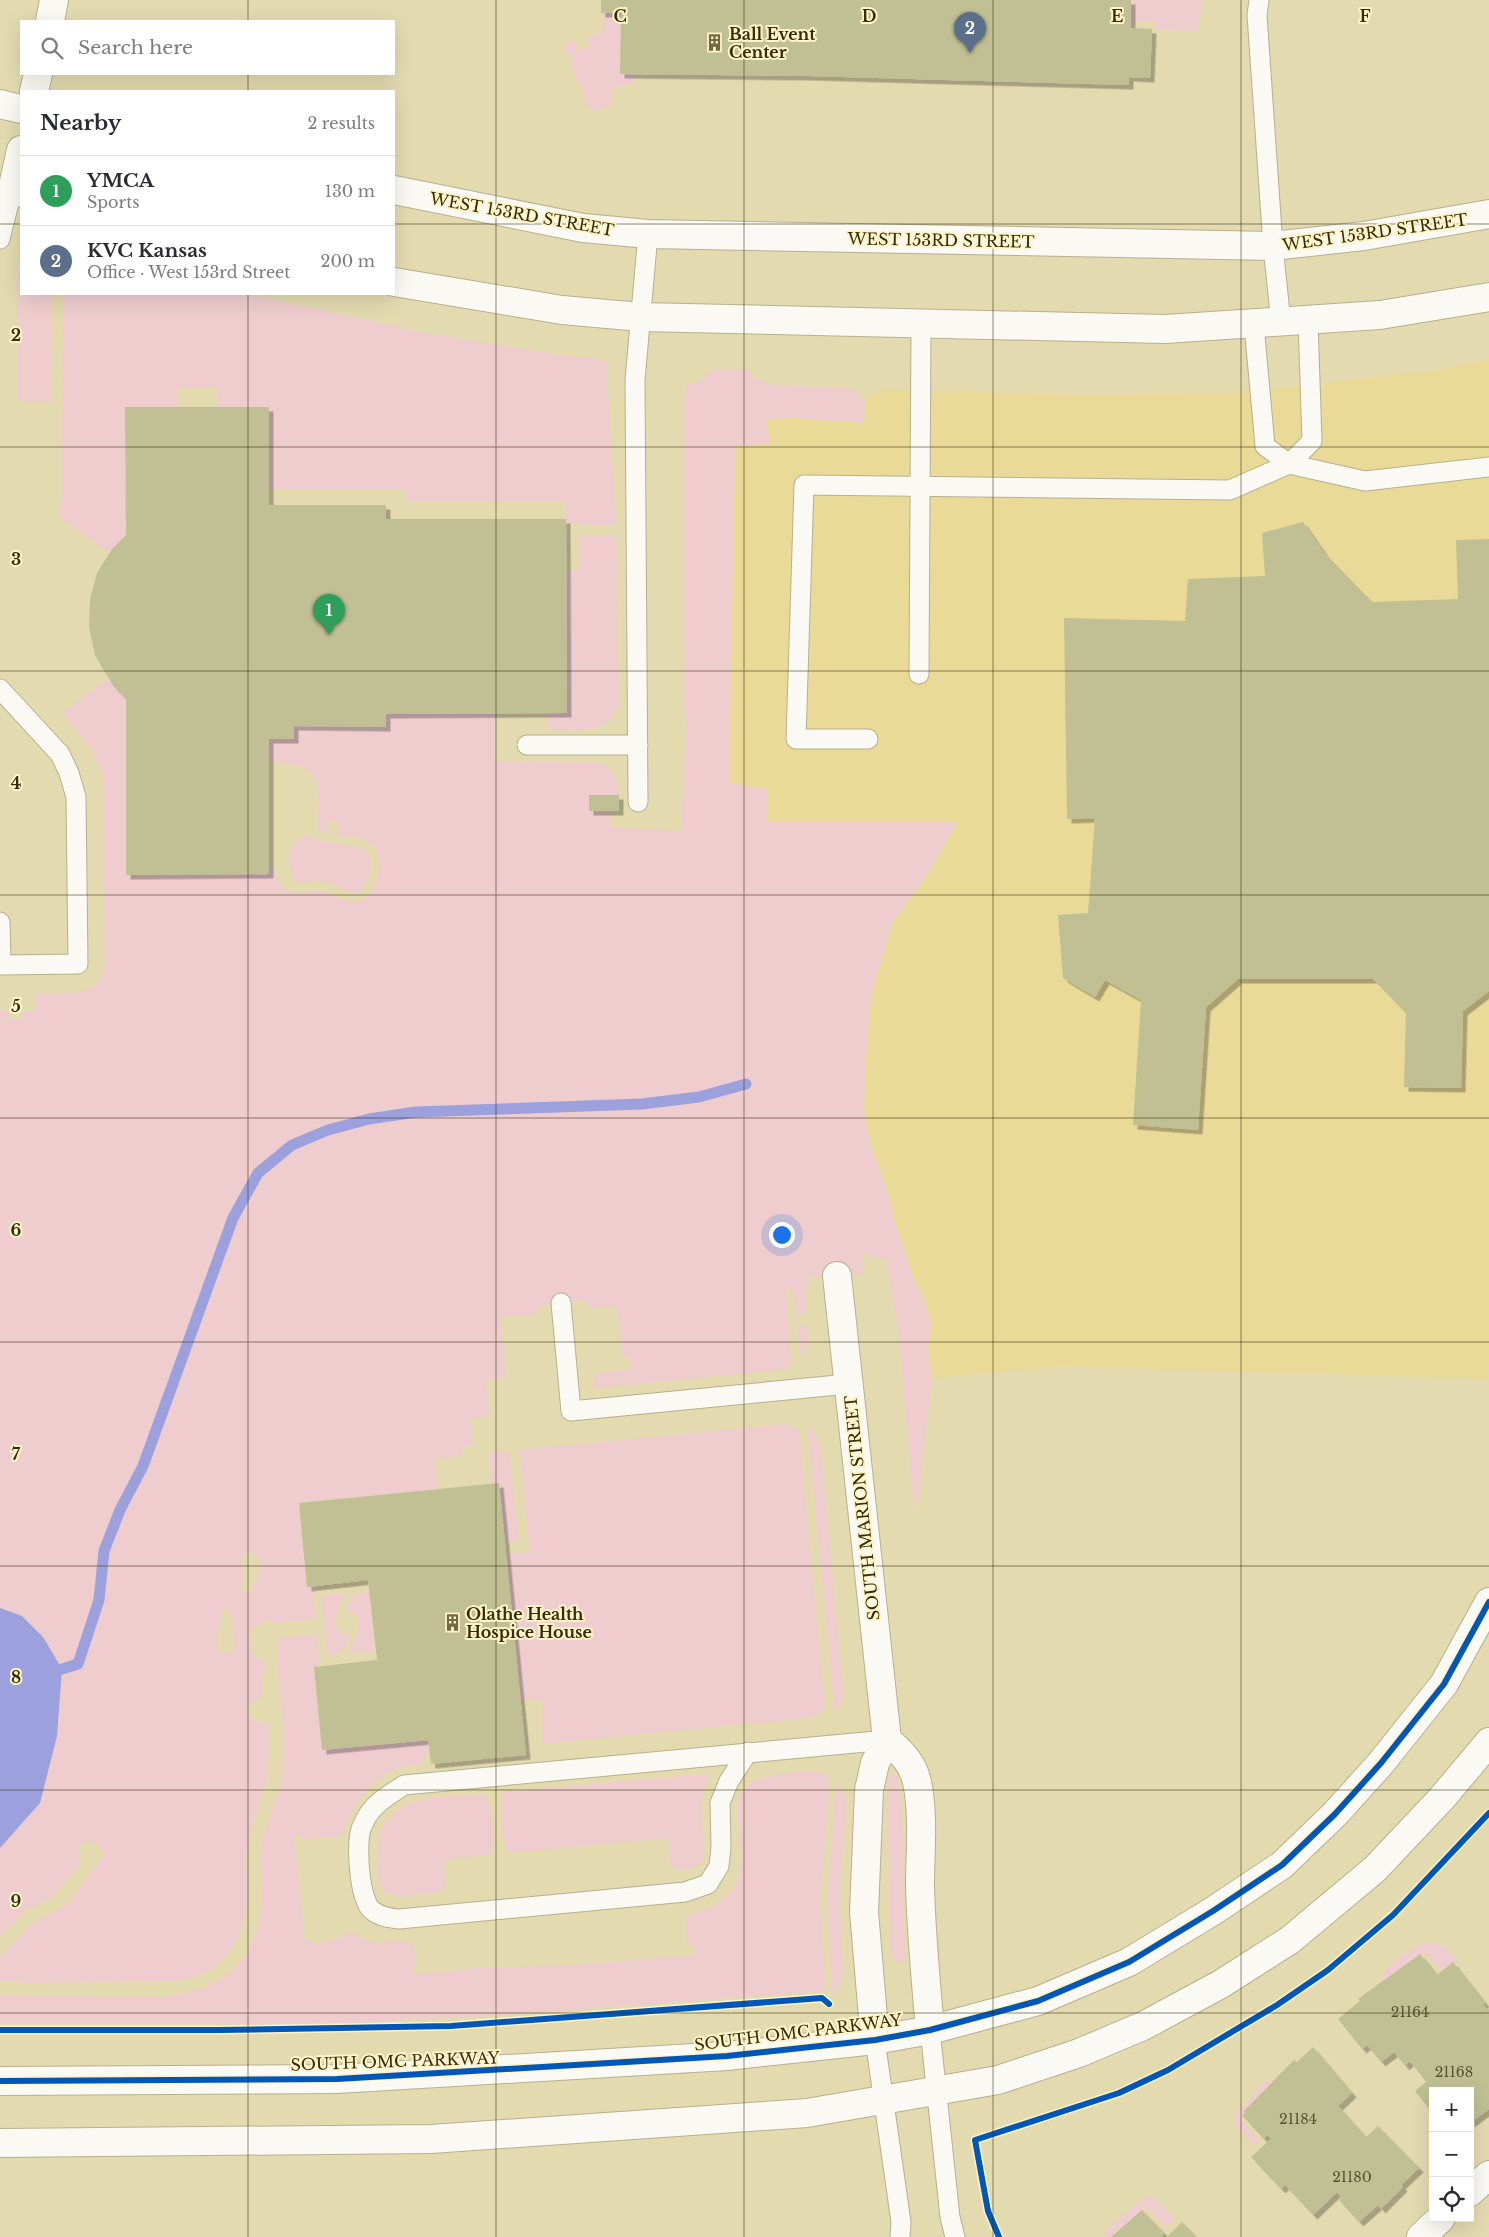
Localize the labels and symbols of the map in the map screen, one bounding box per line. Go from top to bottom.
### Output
text: C [613,6,627,26]
text: D [862,6,876,26]
text: E [1111,6,1123,26]
text: F [1359,6,1371,26]
pin: 2 [954,12,986,53]
place label: Ball Event Center [729,24,816,62]
building icon: Ball Event Center [705,33,725,53]
street label: WEST 153RD STREET [427,188,616,240]
street label: WEST 153RD STREET [1280,209,1469,255]
street label: WEST 153RD STREET [846,228,1035,252]
text: 2 [11,325,21,345]
text: 3 [11,549,21,569]
pin: 1 [313,594,345,635]
text: 4 [11,773,21,793]
text: 5 [11,996,21,1016]
text: 6 [11,1220,22,1240]
your location [769,1222,795,1248]
street label: SOUTH MARION STREET [840,1395,884,1621]
text: 7 [12,1444,21,1464]
place label: Olathe Health Hospice House [466,1604,592,1642]
building icon: Olathe Health Hospice House [442,1613,462,1633]
text: 8 [11,1667,21,1687]
text: 9 [11,1891,22,1911]
house number: 21164 [1391,2003,1429,2021]
street label: SOUTH OMC PARKWAY [693,2009,903,2055]
street label: SOUTH OMC PARKWAY [290,2047,500,2075]
house number: 21168 [1435,2063,1473,2081]
house number: 21184 [1279,2110,1317,2128]
house number: 21180 [1332,2168,1372,2186]

